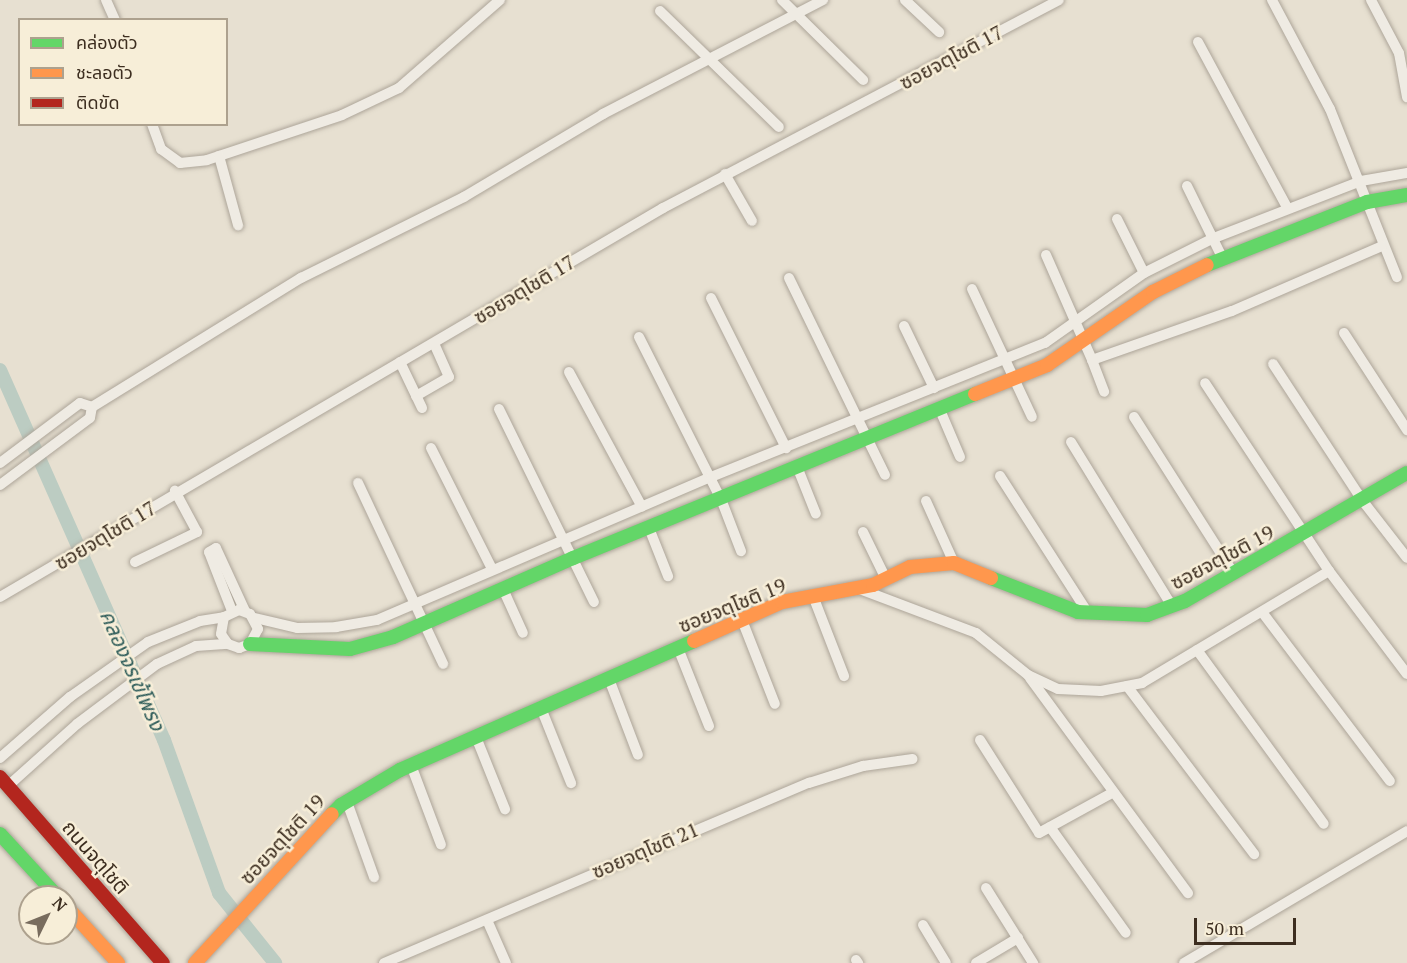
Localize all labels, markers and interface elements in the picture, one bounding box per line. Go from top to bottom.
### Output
legend [18,18,228,126]
street label: ซอยจตุโชติ 17 [895,20,1007,94]
text: คล่องตัว [76,30,138,54]
text: ชะลอตัว [76,60,133,84]
text: ติดขัด [76,90,119,114]
street label: ซอยจตุโชติ 17 [469,249,579,329]
street label: ซอยจตุโชติ 17 [50,495,160,575]
street label: ซอยจตุโชติ 19 [1166,520,1278,594]
street label: ซอยจตุโชติ 19 [675,573,789,637]
water label: คลองจรเข้โพรง [95,606,171,734]
street label: ซอยจตุโชติ 19 [234,789,330,889]
street label: ถนนจตุโชติ [58,815,134,899]
street label: ซอยจตุโชติ 21 [588,817,702,883]
north arrow [18,885,78,945]
text: N [48,892,72,916]
scale bar [1197,906,1299,944]
text: 50 m [1205,916,1244,940]

